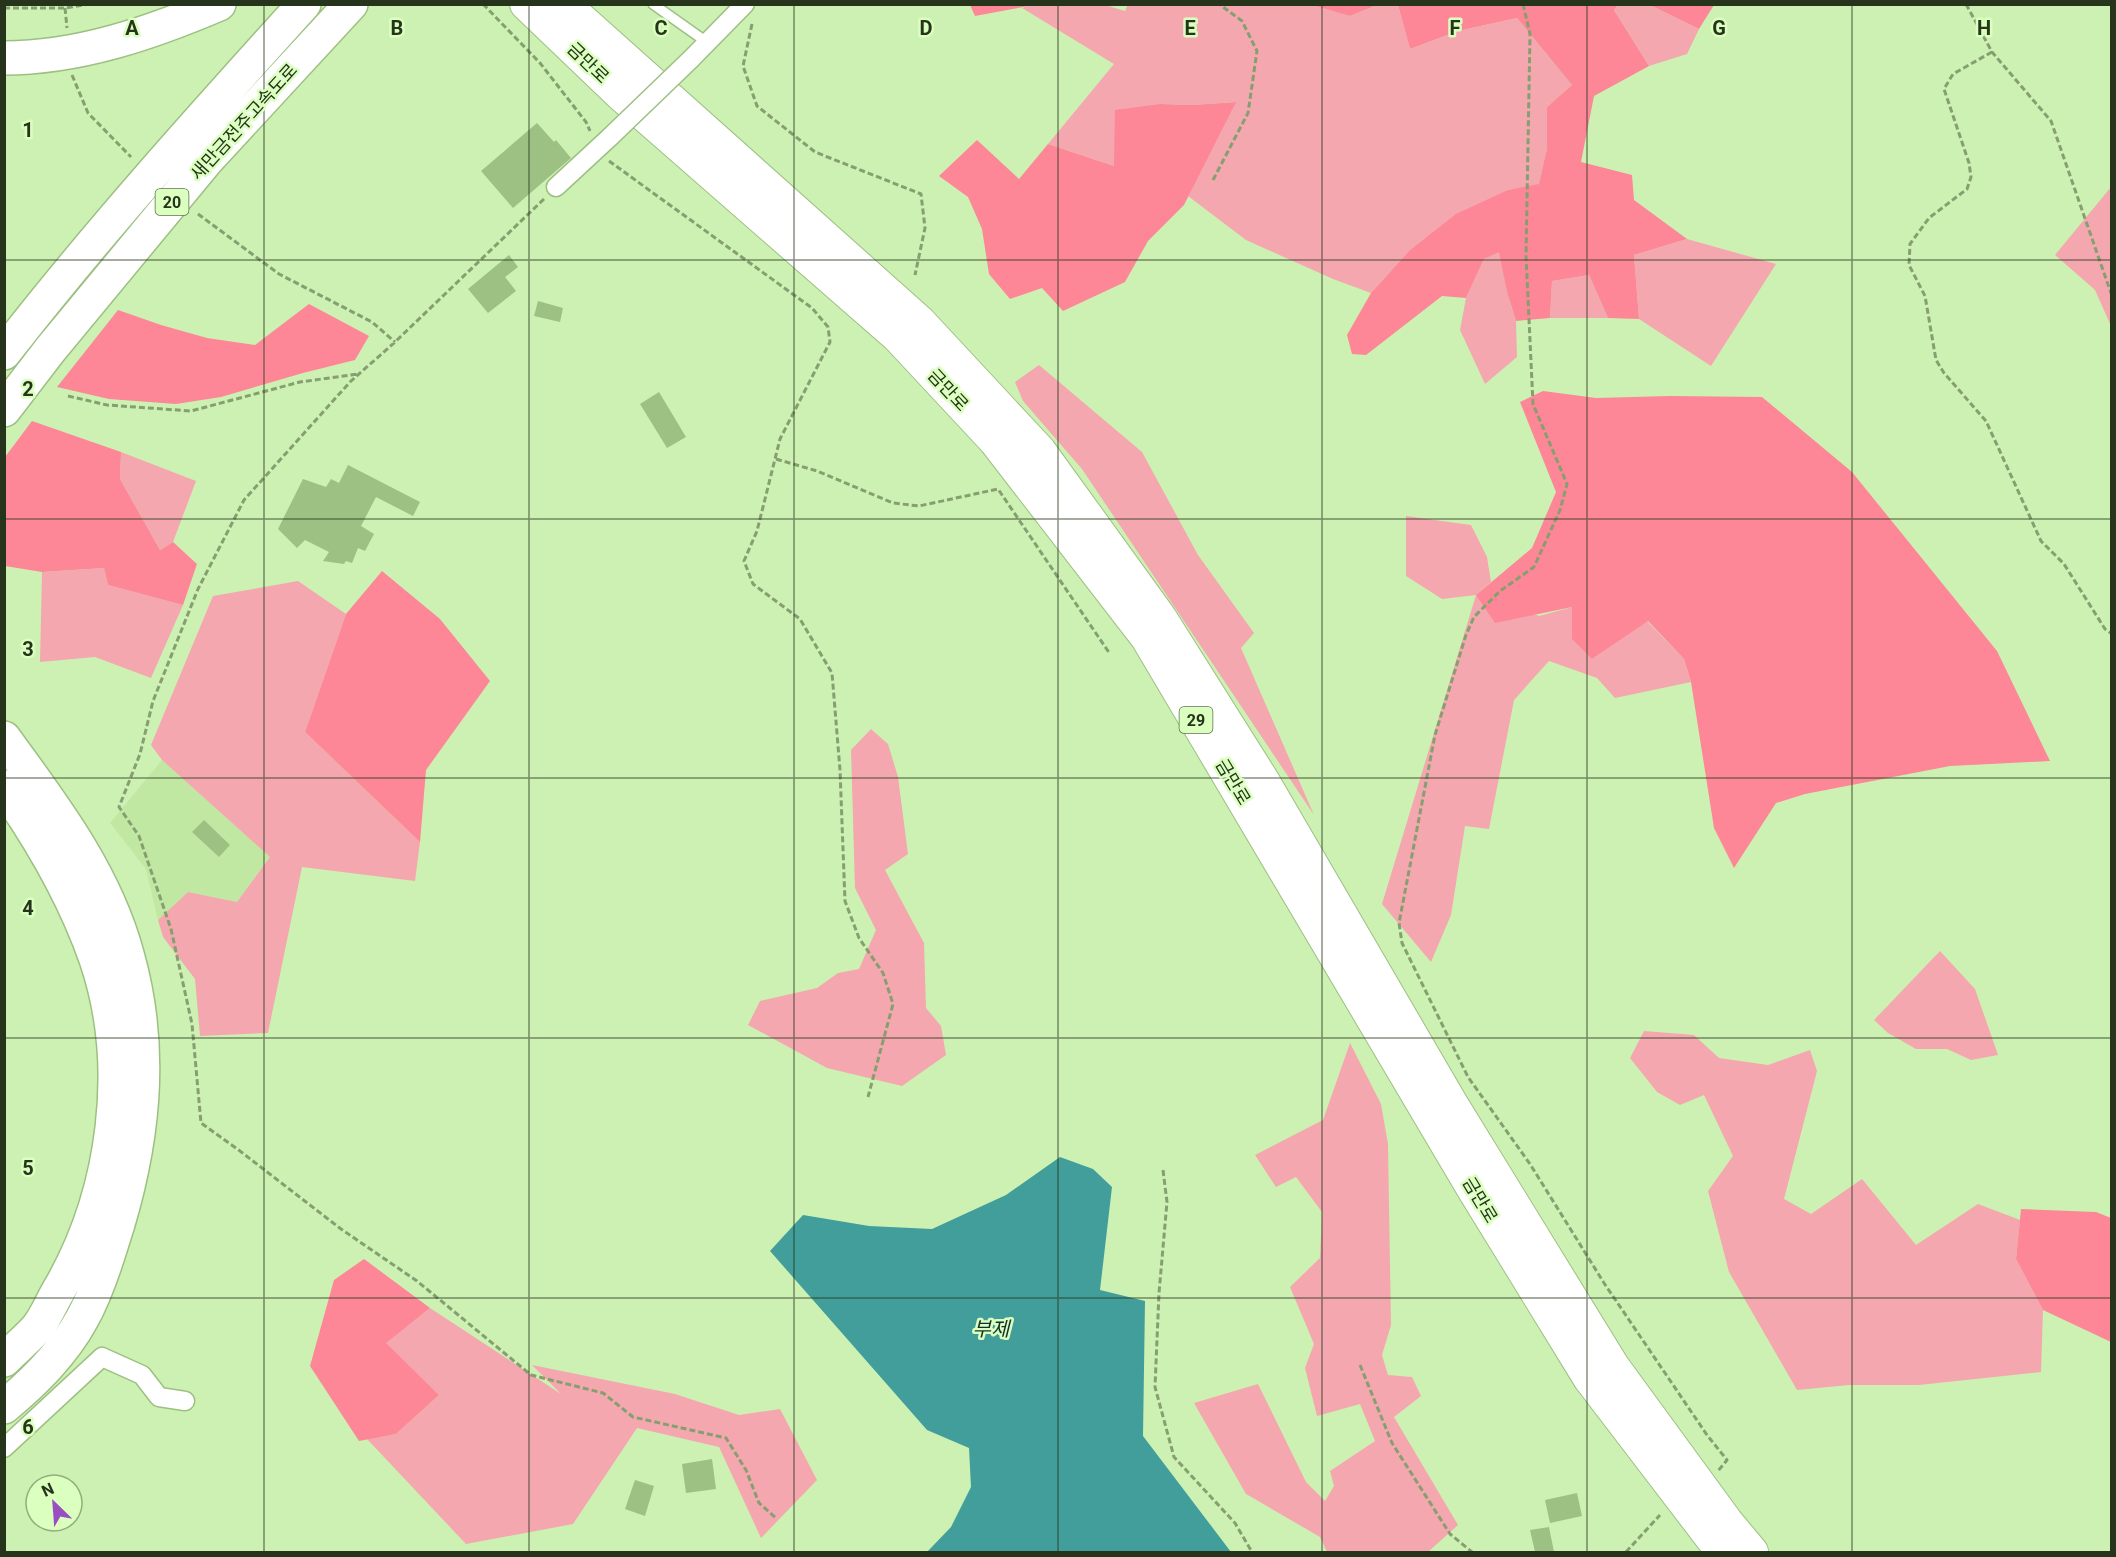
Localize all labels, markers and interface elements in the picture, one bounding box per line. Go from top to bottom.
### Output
text: A [125,16,139,40]
text: B [391,16,403,40]
text: C [654,16,668,40]
text: D [920,16,933,40]
text: E [1184,16,1196,40]
text: F [1450,16,1461,40]
text: G [1712,16,1726,40]
text: H [1977,16,1991,40]
street label: 금만로 [563,38,614,87]
street label: 새만금전주고속도로 [186,59,301,184]
text: 1 [22,118,34,142]
road number: 20 [156,189,188,215]
street label: 금만로 [924,364,973,415]
text: 2 [22,377,34,401]
text: 3 [22,637,34,661]
road number: 29 [1180,707,1212,733]
street label: 금만로 [1212,755,1255,808]
text: 4 [22,896,34,920]
text: 5 [22,1156,34,1180]
street label: 금만로 [1459,1173,1502,1226]
water label: 부제 [973,1317,1012,1341]
text: 6 [22,1415,34,1439]
north arrow [24,1473,84,1533]
text: N [39,1479,57,1501]

